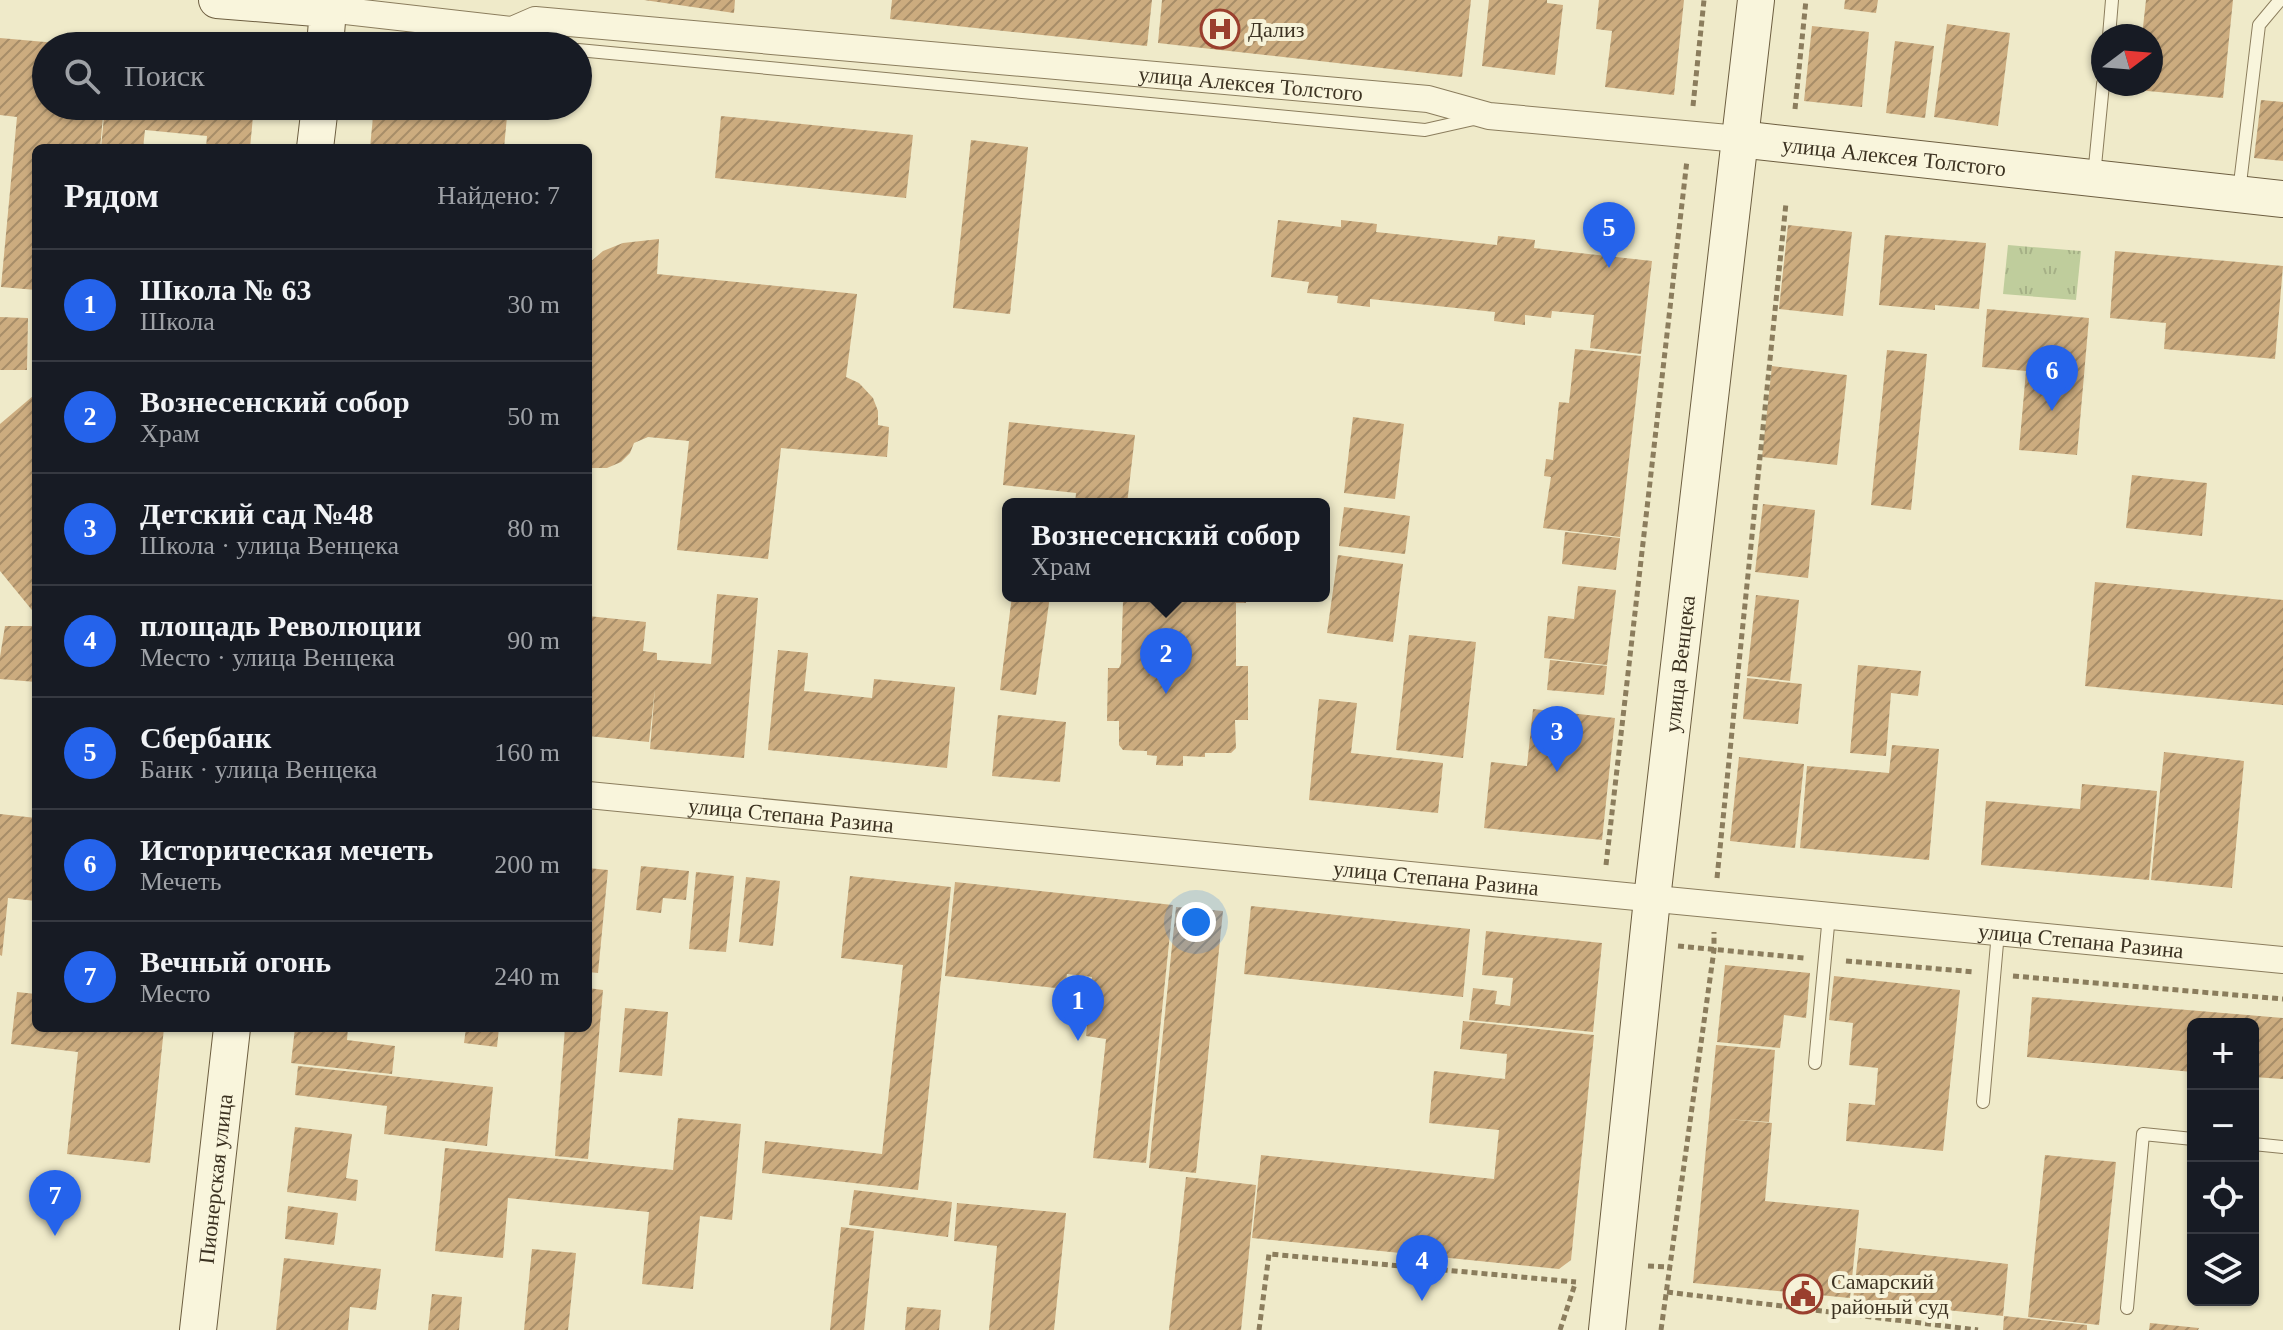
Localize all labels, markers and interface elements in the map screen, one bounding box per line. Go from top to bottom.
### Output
hospital icon: Дализ [1199,8,1241,50]
place label: Дализ [1248,17,1304,42]
north arrow [2091,24,2163,96]
search box [32,32,592,120]
icon: search [60,54,104,98]
text: Поиск [124,59,205,92]
street label: улица Алексея Толстого [1138,61,1364,106]
street label: улица Алексея Толстого [1781,131,2007,181]
text: Рядом [64,177,159,214]
text: Найдено: 7 [437,181,560,210]
pin: 5 [1583,202,1635,268]
text: Школа № 63 [140,273,311,306]
text: 1 [84,290,97,319]
text: 30 m [507,290,560,319]
text: Школа [140,307,215,336]
pin: 6 [2026,345,2078,411]
text: Вознесенский собор [140,385,410,418]
text: 2 [84,402,97,431]
text: 50 m [507,402,560,431]
text: Храм [140,419,200,448]
text: Детский сад №48 [140,497,374,530]
popup [1002,498,1330,602]
text: 3 [84,514,97,543]
text: 80 m [507,514,560,543]
text: Вознесенский собор [1031,518,1301,551]
text: Школа · улица Венцека [140,531,399,560]
text: Храм [1031,552,1091,581]
street label: улица Венцека [1659,594,1700,734]
text: площадь Революции [140,609,421,642]
text: 4 [84,626,97,655]
text: 90 m [507,626,560,655]
pin: 2 [1140,628,1192,694]
text: Место · улица Венцека [140,643,395,672]
pin: 3 [1531,706,1583,772]
text: Сбербанк [140,721,271,754]
text: 5 [84,738,97,767]
text: 160 m [494,738,560,767]
text: Банк · улица Венцека [140,755,377,784]
street label: улица Степана Разина [687,792,895,837]
text: Историческая мечеть [140,833,433,866]
text: 6 [84,850,97,879]
text: 200 m [494,850,560,879]
street label: улица Степана Разина [1332,855,1540,900]
text: Мечеть [140,867,222,896]
your location [1176,902,1216,942]
street label: улица Степана Разина [1977,918,2185,963]
text: Вечный огонь [140,945,331,978]
text: 7 [84,962,97,991]
text: 240 m [494,962,560,991]
pin: 1 [1052,975,1104,1041]
text: Место [140,979,211,1008]
map controls [2187,1018,2259,1306]
button: + [2187,1018,2259,1090]
button: − [2187,1090,2259,1162]
street label: Пионерская улица [193,1092,237,1265]
button: locate [2187,1162,2259,1234]
pin: 7 [29,1170,81,1236]
button: layers [2187,1234,2259,1306]
pin: 4 [1396,1235,1448,1301]
place label: Самарский районый суд [1831,1269,1949,1319]
public building icon: Самарский районый суд [1782,1273,1824,1315]

